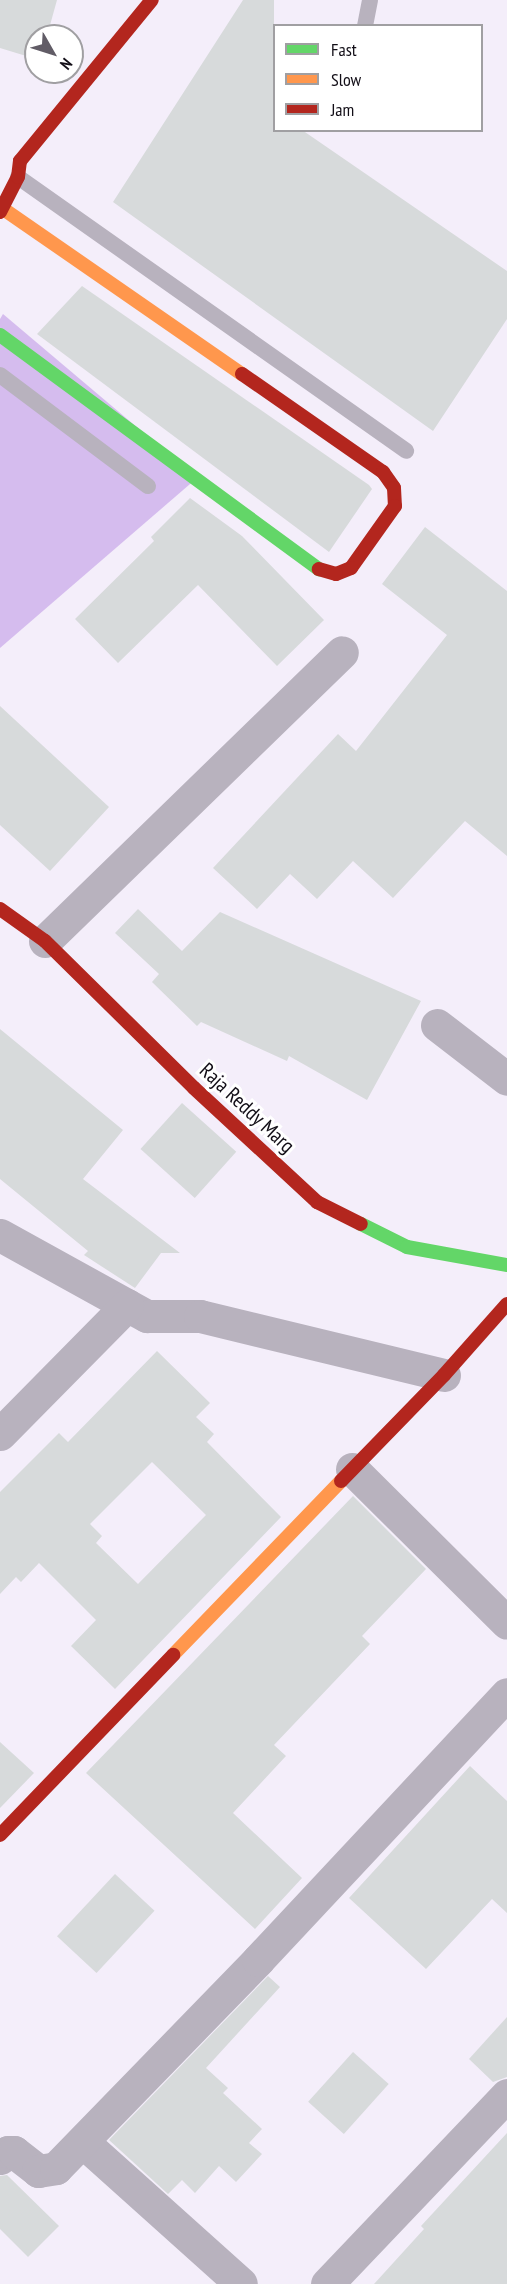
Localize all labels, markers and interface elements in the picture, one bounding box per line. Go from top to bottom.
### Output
north arrow [24,24,84,84]
legend [273,24,483,132]
text: Fast [331,38,357,61]
text: N [56,54,77,74]
text: Slow [331,68,361,91]
text: Jam [331,98,354,121]
street label: Raja Reddy Marg [194,1058,300,1158]

